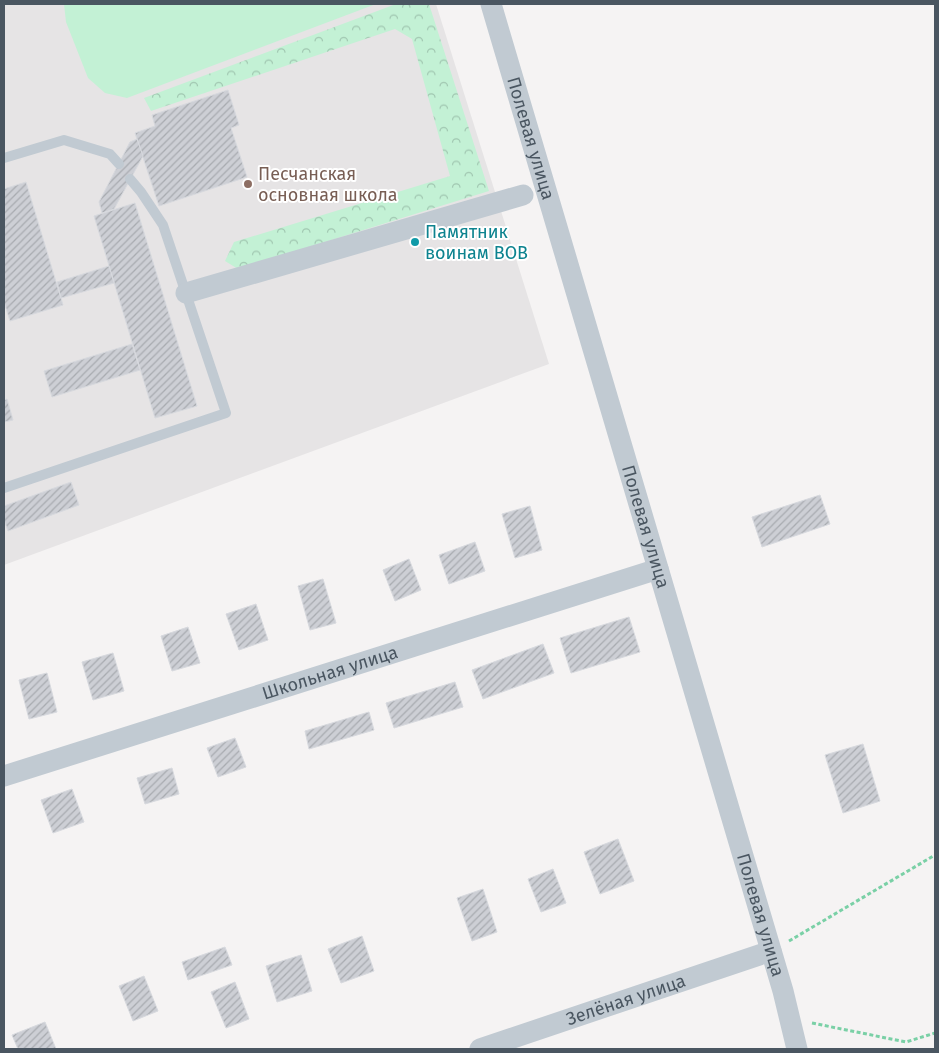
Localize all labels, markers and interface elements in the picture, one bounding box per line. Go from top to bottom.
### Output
street label: Полевая улица [502,74,559,202]
place label: Песчанская основная школа [258,163,398,206]
marker: Песчанская основная школа [242,178,254,190]
place label: Памятник воинам ВОВ [425,221,528,264]
marker: Памятник воинам ВОВ [409,236,421,248]
street label: Полевая улица [617,462,674,591]
street label: Школьная улица [259,641,401,705]
street label: Полевая улица [732,851,789,979]
street label: Зелёная улица [563,970,688,1030]

